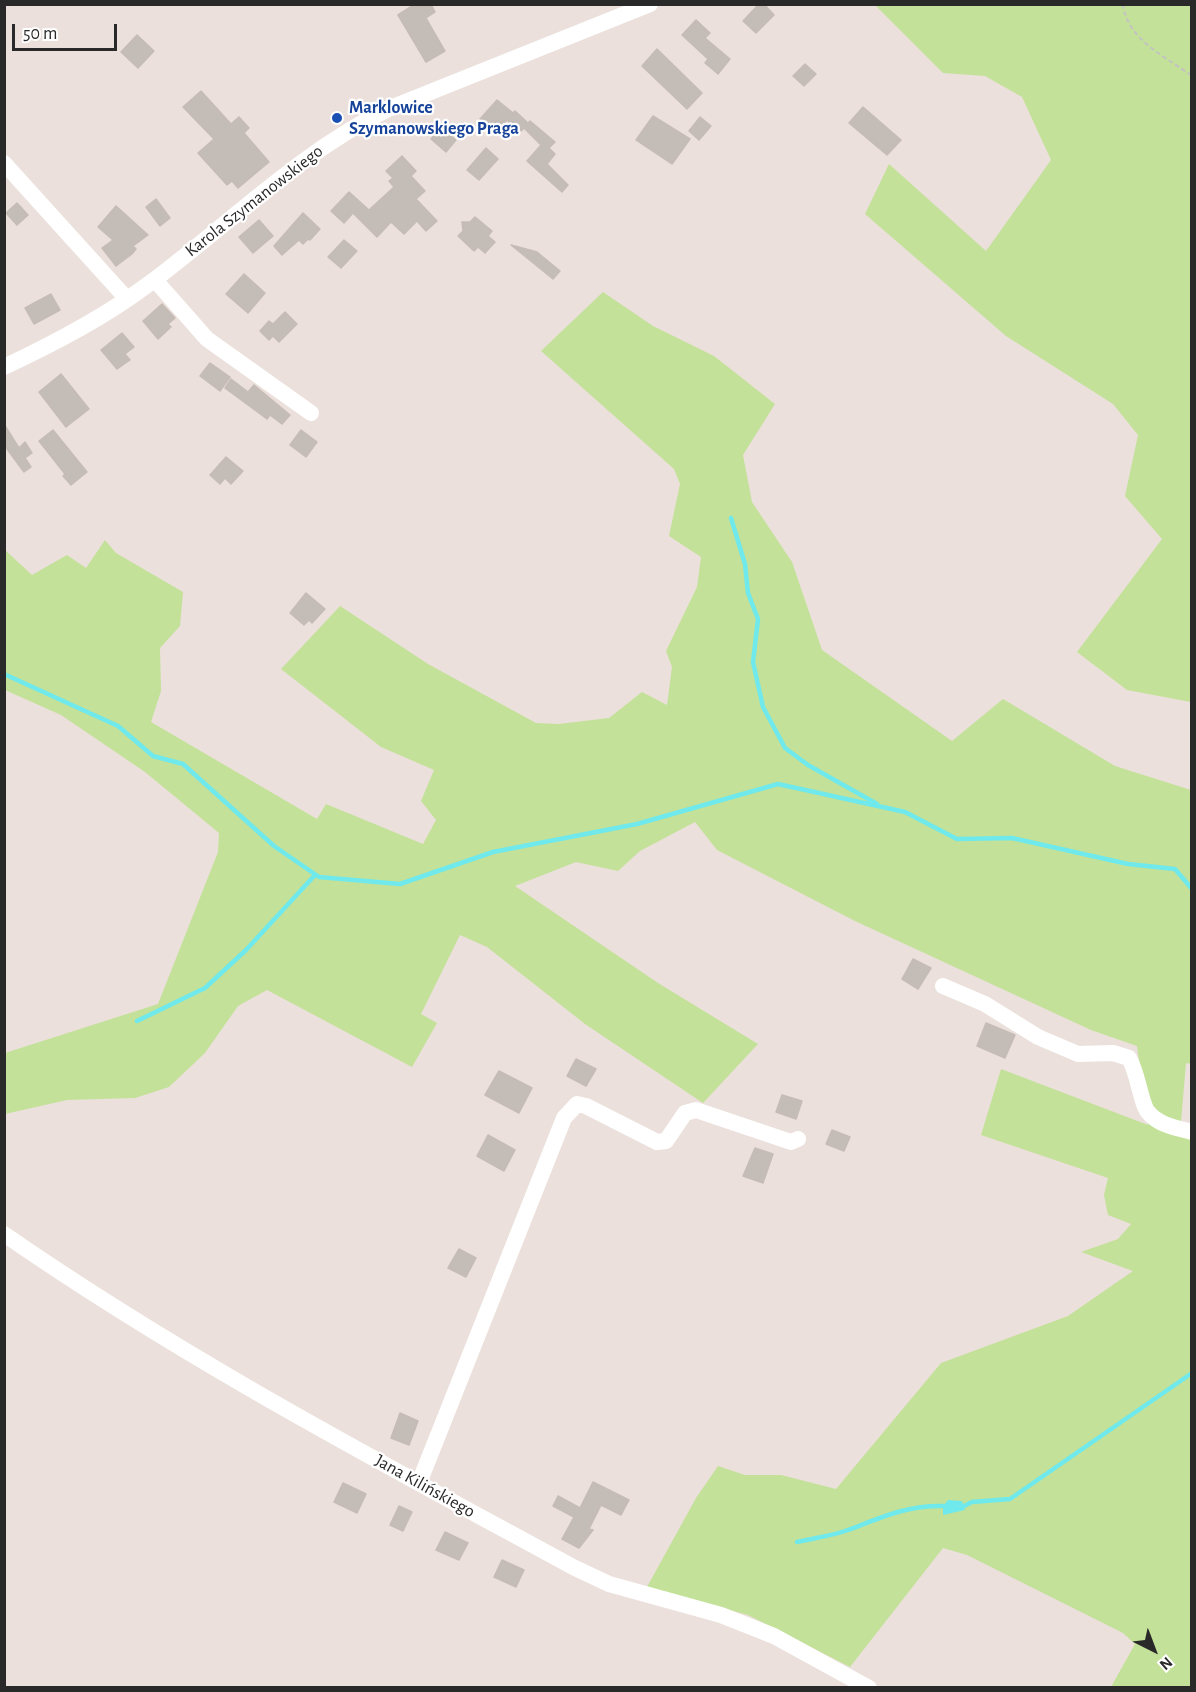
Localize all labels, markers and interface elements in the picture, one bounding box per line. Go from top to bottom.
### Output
scale bar [15,12,120,50]
text: 50 m [23,25,57,43]
place label: Marklowice Szymanowskiego Praga [349,97,519,140]
marker: Marklowice Szymanowskiego Praga [330,111,344,125]
street label: Karola Szymanowskiego [181,140,327,262]
street label: Jana Kilińskiego [371,1450,479,1522]
north arrow [1124,1620,1184,1680]
text: N [1157,1654,1176,1673]

